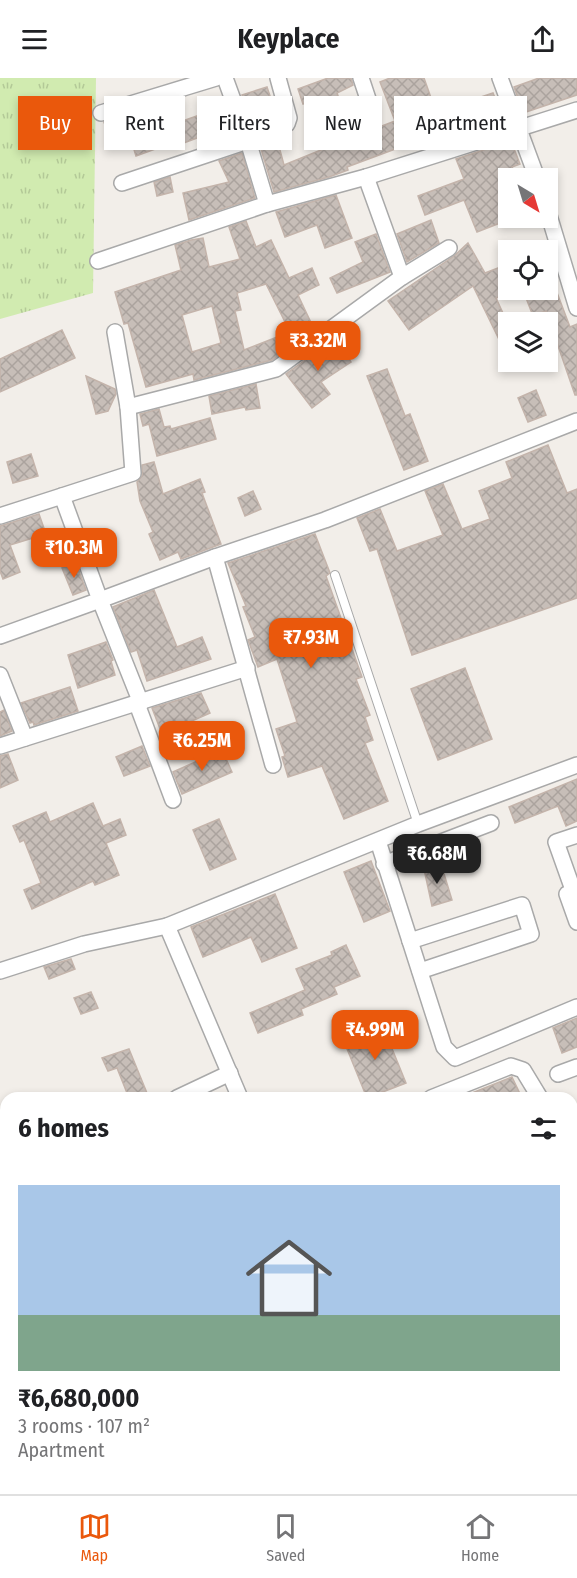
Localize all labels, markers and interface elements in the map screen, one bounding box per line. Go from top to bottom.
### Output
icon: menu [18,23,51,56]
text: Keyplace [238,23,339,55]
icon: share [526,23,559,56]
chip: Buy [18,96,92,150]
chip: Rent [104,96,185,150]
chip: Filters [197,96,292,150]
chip: New [304,96,382,150]
chip: Apartment [394,96,527,150]
north arrow [498,168,558,228]
map controls [498,168,558,372]
button: locate [498,240,558,300]
button: layers [498,312,558,372]
pin: ₹3.32M [269,321,367,372]
text: ₹3.32M [289,328,347,352]
pin: ₹10.3M [25,528,123,579]
text: ₹10.3M [45,535,103,559]
pin: ₹7.93M [262,618,360,669]
text: ₹7.93M [283,625,339,649]
pin: ₹6.25M [153,721,251,772]
text: ₹6.25M [173,728,231,752]
pin: ₹6.68M [388,834,486,885]
text: ₹6.68M [407,841,467,865]
pin: ₹4.99M [326,1010,424,1061]
text: ₹4.99M [346,1017,404,1041]
icon: filters [527,1112,560,1145]
text: 6 homes [18,1113,109,1144]
icon: home [235,1224,343,1332]
text: ₹6,680,000 [18,1383,140,1414]
text: 3 rooms · 107 m² [18,1414,150,1438]
text: Apartment [18,1438,105,1462]
tab: Map [78,1510,111,1565]
tab: Saved [266,1510,305,1565]
tab: Home [461,1510,499,1565]

